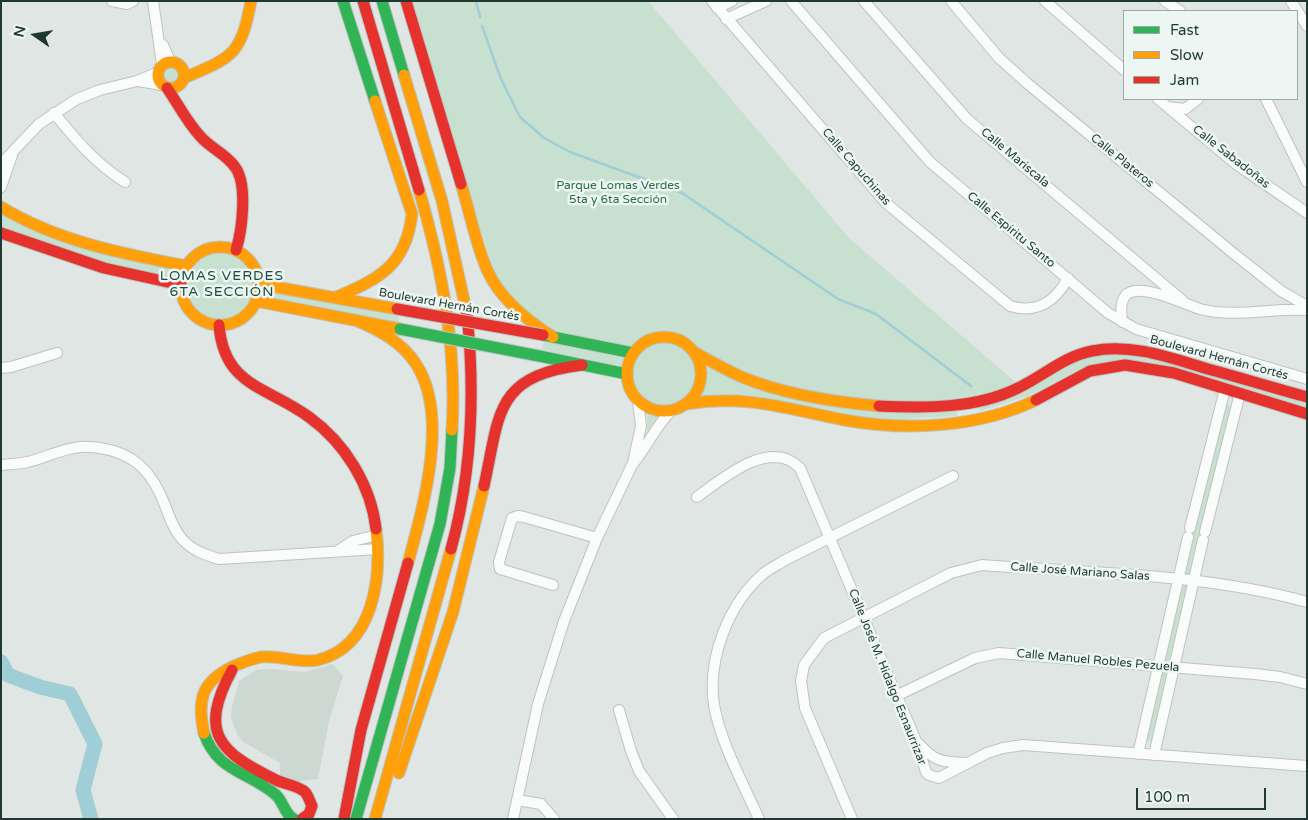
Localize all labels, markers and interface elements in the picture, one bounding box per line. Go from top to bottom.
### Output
north arrow [10,10,60,60]
legend [1123,10,1298,100]
text: Fast [1170,21,1199,39]
text: N [10,24,29,39]
text: Slow [1170,46,1204,64]
text: Jam [1170,71,1199,89]
street label: Calle Sabadoñas [1189,122,1273,192]
street label: Calle Mariscala [978,125,1052,191]
street label: Calle Capuchinas [819,126,893,208]
street label: Calle Plateros [1087,131,1157,191]
park label: Parque Lomas Verdes 5ta y 6ta Sección [556,179,680,207]
street label: Calle Espíritu Santo [964,189,1058,271]
district label: LOMAS VERDES 6TA SECCIÓN [158,268,286,300]
street label: Boulevard Hernán Cortés [378,286,520,324]
street label: Boulevard Hernán Cortés [1148,333,1290,383]
street label: Calle José Mariano Salas [1010,560,1150,584]
street label: Calle José M. Hidalgo Esnaurrizar [845,587,929,767]
street label: Calle Manuel Robles Pezuela [1016,647,1180,675]
scale bar [1138,778,1268,810]
text: 100 m [1144,788,1190,806]

